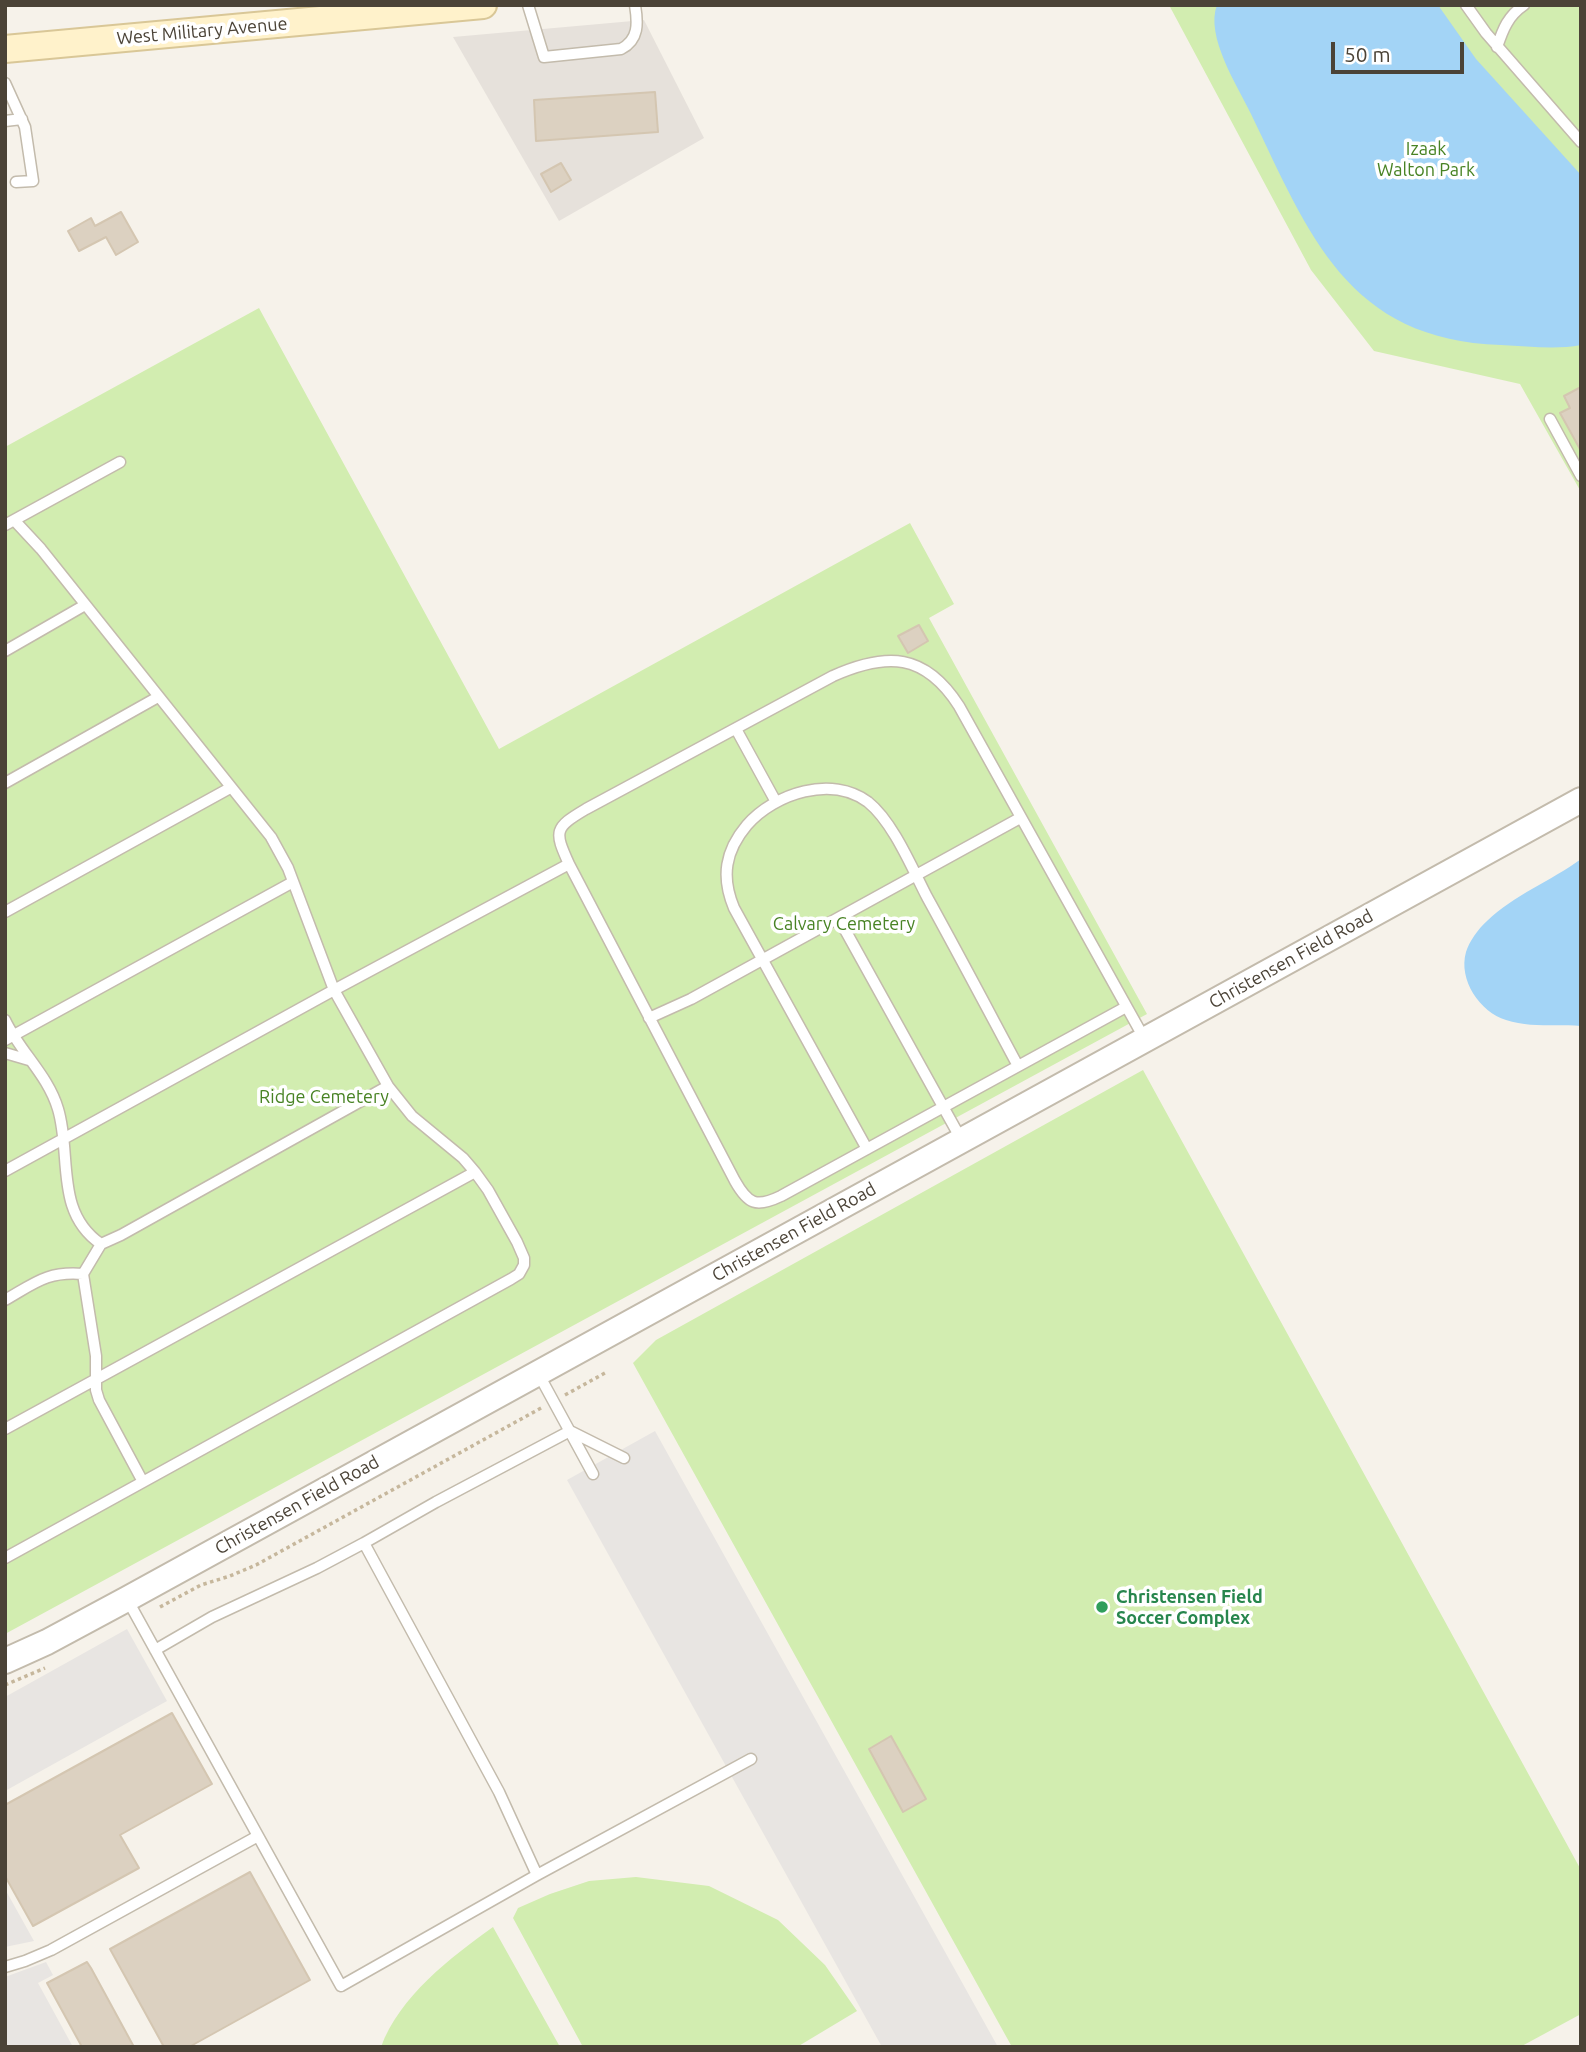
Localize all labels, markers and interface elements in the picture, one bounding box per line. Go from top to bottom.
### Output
street label: West Military Avenue [116,13,288,49]
scale bar [1334,28,1467,72]
text: 50 m [1344,42,1391,66]
park label: Izaak Walton Park [1377,138,1475,180]
street label: Christensen Field Road [1205,905,1377,1013]
park label: Calvary Cemetery [773,913,915,935]
park label: Ridge Cemetery [259,1086,389,1108]
street label: Christensen Field Road [708,1178,880,1286]
street label: Christensen Field Road [211,1451,383,1559]
place label: Christensen Field Soccer Complex [1116,1586,1263,1628]
marker: Christensen Field Soccer Complex [1094,1599,1110,1615]

